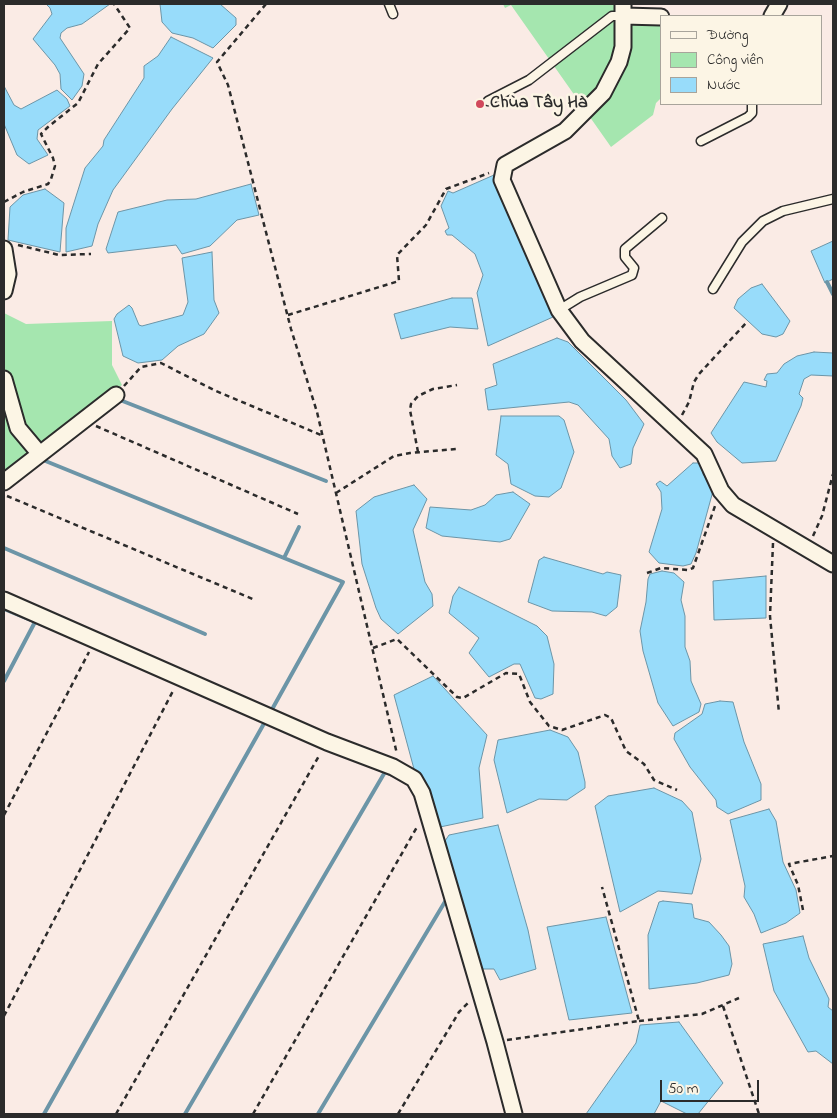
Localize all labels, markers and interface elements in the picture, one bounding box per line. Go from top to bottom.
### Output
legend [660,15,822,105]
text: Đường [707,24,749,46]
text: Công viên [707,49,764,71]
text: Nước [707,74,740,96]
place label: Chùa Tây Hà [490,93,587,115]
marker: Chùa Tây Hà [474,98,486,110]
scale bar [662,1070,761,1102]
text: 50 m [668,1078,698,1100]

